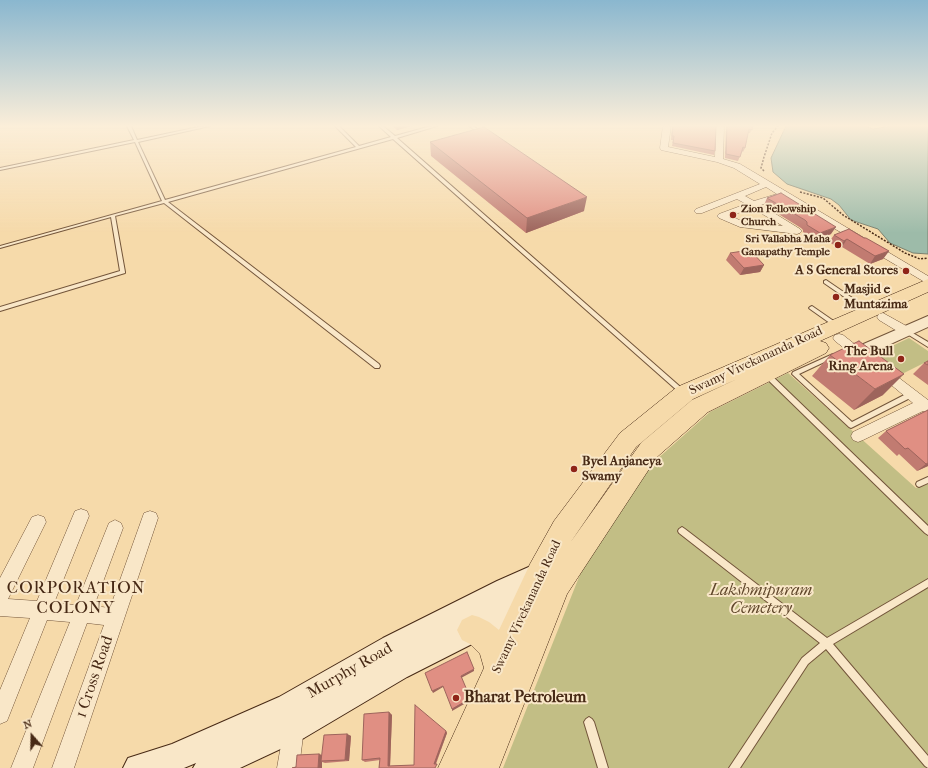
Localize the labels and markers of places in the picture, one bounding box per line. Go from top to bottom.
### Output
place label: Zion Fellowship Church [741,202,816,228]
marker: Zion Fellowship Church [728,210,738,220]
place label: Sri Vallabha Maha Ganapathy Temple [741,232,830,258]
marker: Sri Vallabha Maha Ganapathy Temple [833,240,843,250]
place label: A S General Stores [795,263,898,279]
marker: A S General Stores [901,266,911,276]
place label: Masjid e Muntazima [844,282,908,313]
marker: Masjid e Muntazima [831,292,841,302]
place label: The Bull Ring Arena [829,344,893,375]
marker: The Bull Ring Arena [896,354,906,364]
place label: Byel Anjaneya Swamy [582,454,662,485]
marker: Byel Anjaneya Swamy [569,464,579,474]
place label: Bharat Petroleum [464,688,586,708]
marker: Bharat Petroleum [451,693,461,703]

